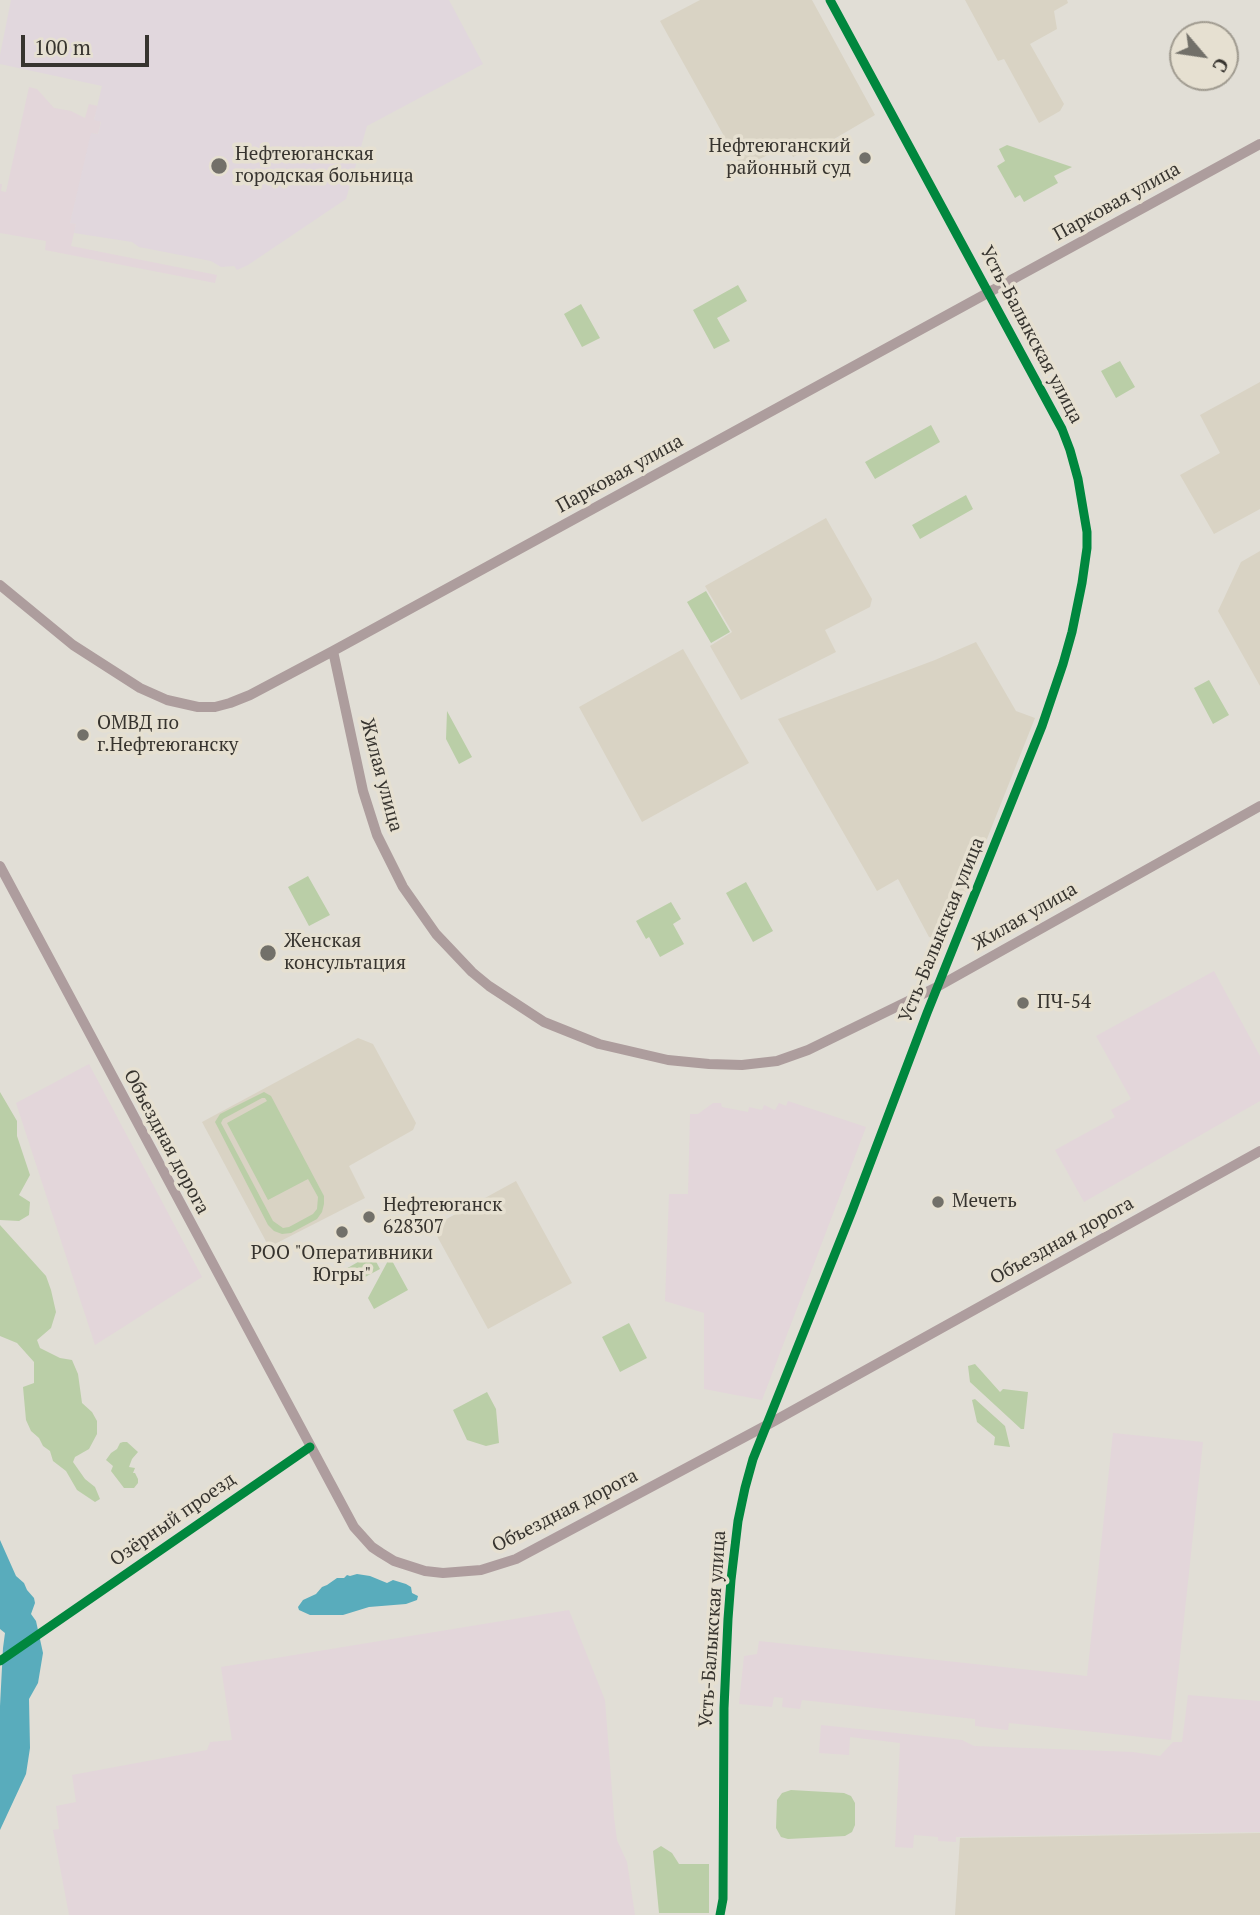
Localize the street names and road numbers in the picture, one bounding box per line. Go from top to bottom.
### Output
street label: Парковая улица [1050,158,1184,246]
street label: Усть-Балыкская улица [975,242,1087,428]
street label: Парковая улица [553,430,687,518]
street label: Жилая улица [355,716,407,834]
street label: Усть-Балыкская улица [894,834,990,1026]
street label: Жилая улица [969,878,1081,956]
street label: Объездная дорога [118,1066,214,1218]
street label: Объездная дорога [986,1192,1138,1290]
street label: Объездная дорога [488,1464,642,1558]
street label: Озёрный проезд [106,1468,240,1572]
street label: Усть-Балыкская улица [695,1530,731,1728]

